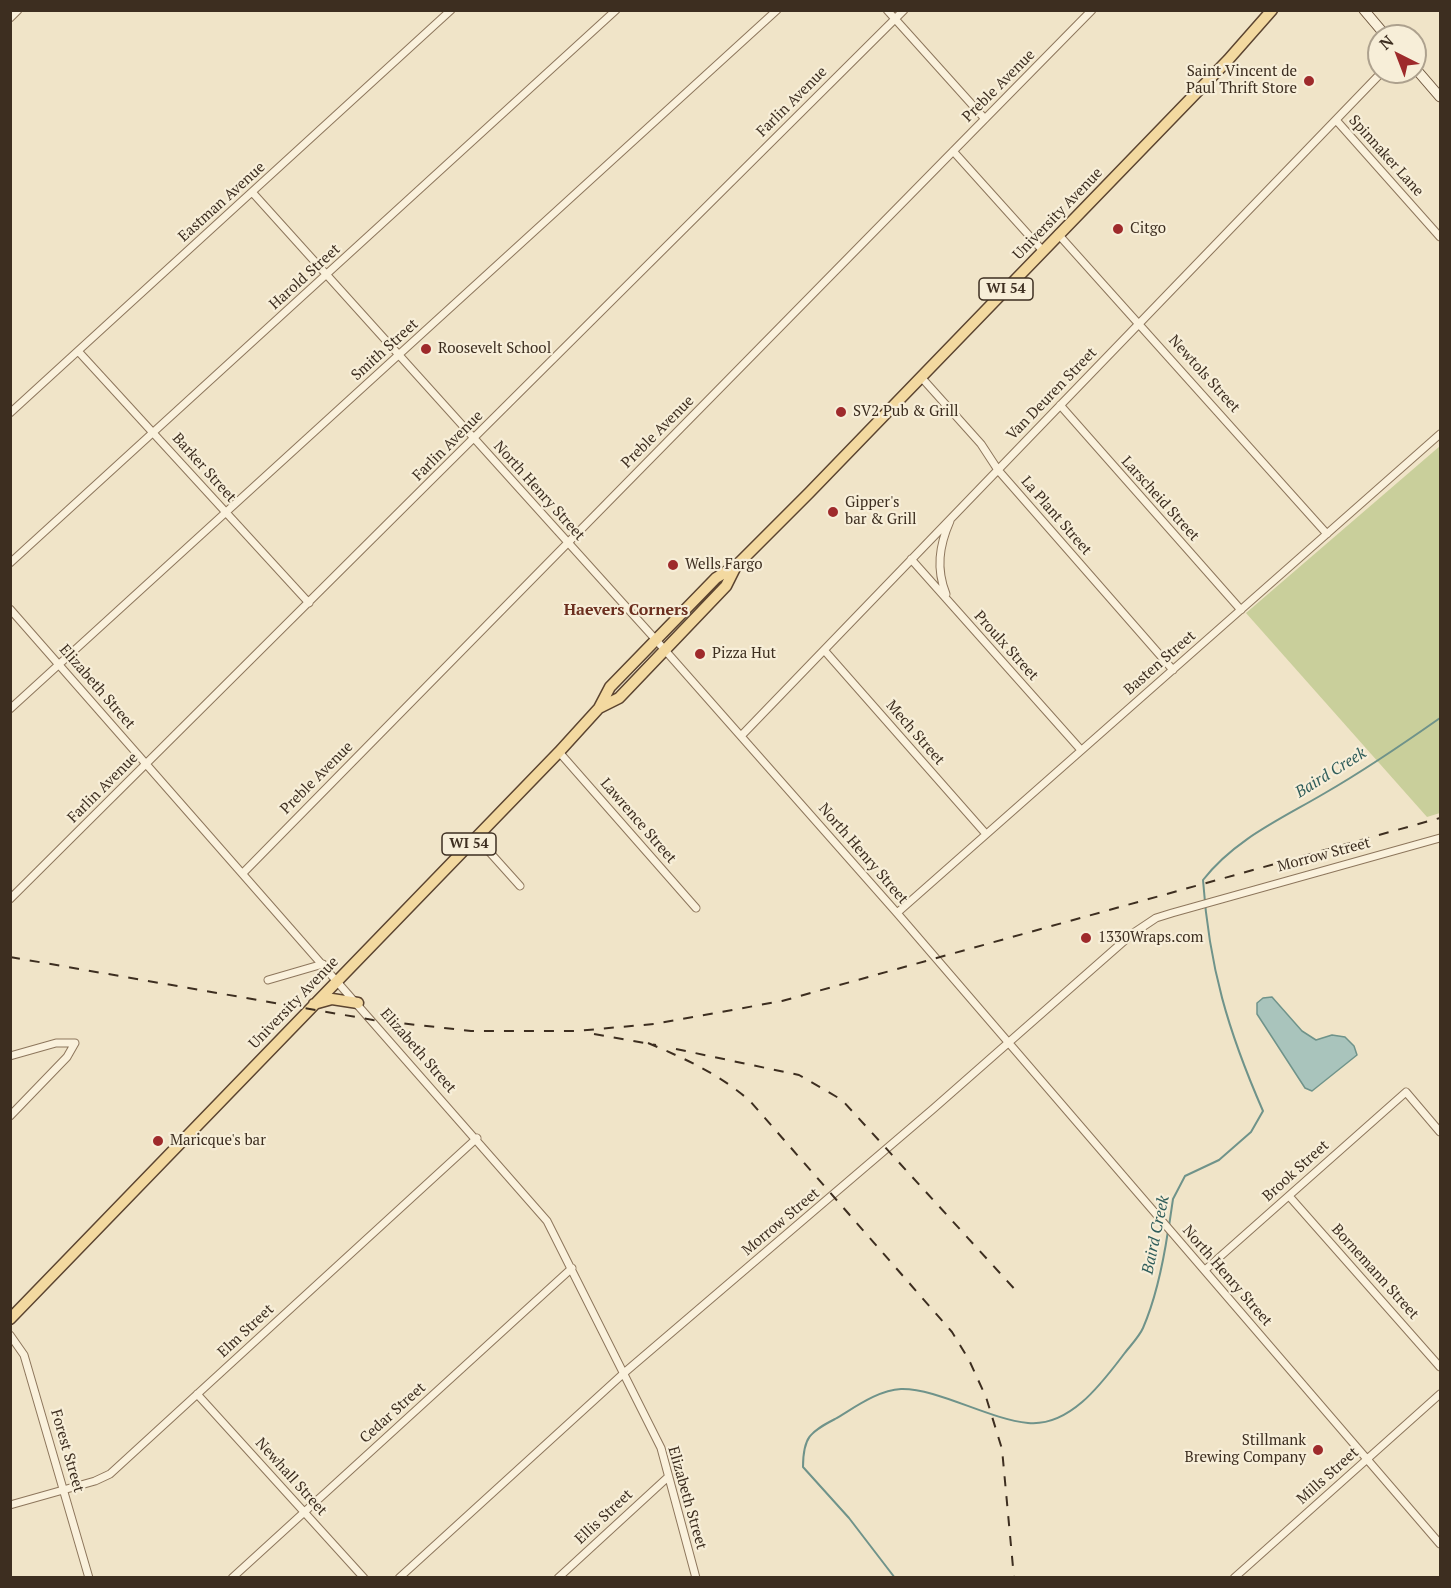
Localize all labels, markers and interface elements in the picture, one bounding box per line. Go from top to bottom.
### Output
north arrow [1367,24,1427,84]
text: N [1374,30,1398,54]
street label: Preble Avenue [959,46,1039,126]
street label: Farlin Avenue [753,63,831,141]
place label: Saint Vincent de Paul Thrift Store [1186,63,1297,98]
marker: Saint Vincent de Paul Thrift Store [1302,74,1316,88]
street label: Spinnaker Lane [1345,112,1427,200]
street label: Eastman Avenue [175,158,269,246]
street label: University Avenue [1009,164,1107,264]
place label: Citgo [1130,220,1166,238]
marker: Citgo [1111,222,1125,236]
street label: Harold Street [266,241,344,313]
road number: WI 54 [979,278,1033,300]
street label: Smith Street [348,315,422,385]
street label: Newtols Street [1165,332,1243,416]
place label: Roosevelt School [438,340,551,358]
marker: Roosevelt School [419,342,433,356]
street label: Van Deuren Street [1003,344,1101,444]
street label: Preble Avenue [618,392,698,472]
place label: SV2 Pub & Grill [853,403,959,421]
marker: SV2 Pub & Grill [834,405,848,419]
street label: Farlin Avenue [409,407,487,485]
street label: Barker Street [168,430,240,506]
street label: North Henry Street [490,438,588,544]
street label: Larscheid Street [1117,453,1203,545]
street label: La Plant Street [1017,473,1095,559]
place label: Gipper's bar & Grill [845,494,916,529]
marker: Gipper's bar & Grill [826,505,840,519]
place label: Wells Fargo [685,556,762,574]
marker: Wells Fargo [666,558,680,572]
district label: Haevers Corners [564,600,688,620]
street label: Proulx Street [970,607,1042,685]
street label: Basten Street [1121,627,1199,699]
street label: Elizabeth Street [55,641,139,733]
place label: Pizza Hut [712,645,776,663]
marker: Pizza Hut [693,647,707,661]
street label: Mech Street [882,697,948,769]
street label: Preble Avenue [277,738,357,818]
water label: Baird Creek [1292,744,1370,802]
street label: Farlin Avenue [64,749,142,827]
street label: Lawrence Street [596,775,680,867]
street label: North Henry Street [814,800,912,908]
road number: WI 54 [442,833,496,855]
street label: Morrow Street [1276,834,1372,876]
place label: 1330Wraps.com [1098,929,1203,947]
marker: 1330Wraps.com [1079,931,1093,945]
street label: University Avenue [245,953,343,1053]
street label: Elizabeth Street [376,1005,460,1097]
place label: Maricque's bar [170,1132,266,1150]
marker: Maricque's bar [151,1134,165,1148]
street label: Brook Street [1259,1137,1333,1205]
street label: Morrow Street [739,1184,823,1260]
water label: Baird Creek [1138,1194,1174,1276]
street label: Bornemann Street [1328,1221,1422,1323]
street label: North Henry Street [1178,1222,1276,1330]
street label: Elm Street [214,1301,278,1361]
street label: Cedar Street [356,1379,430,1447]
street label: Forest Street [47,1407,87,1495]
place label: Stillmank Brewing Company [1185,1432,1306,1467]
street label: Newhall Street [251,1434,331,1520]
marker: Stillmank Brewing Company [1311,1443,1325,1457]
street label: Elizabeth Street [664,1444,710,1552]
street label: Mills Street [1293,1444,1363,1508]
street label: Ellis Street [571,1486,637,1548]

